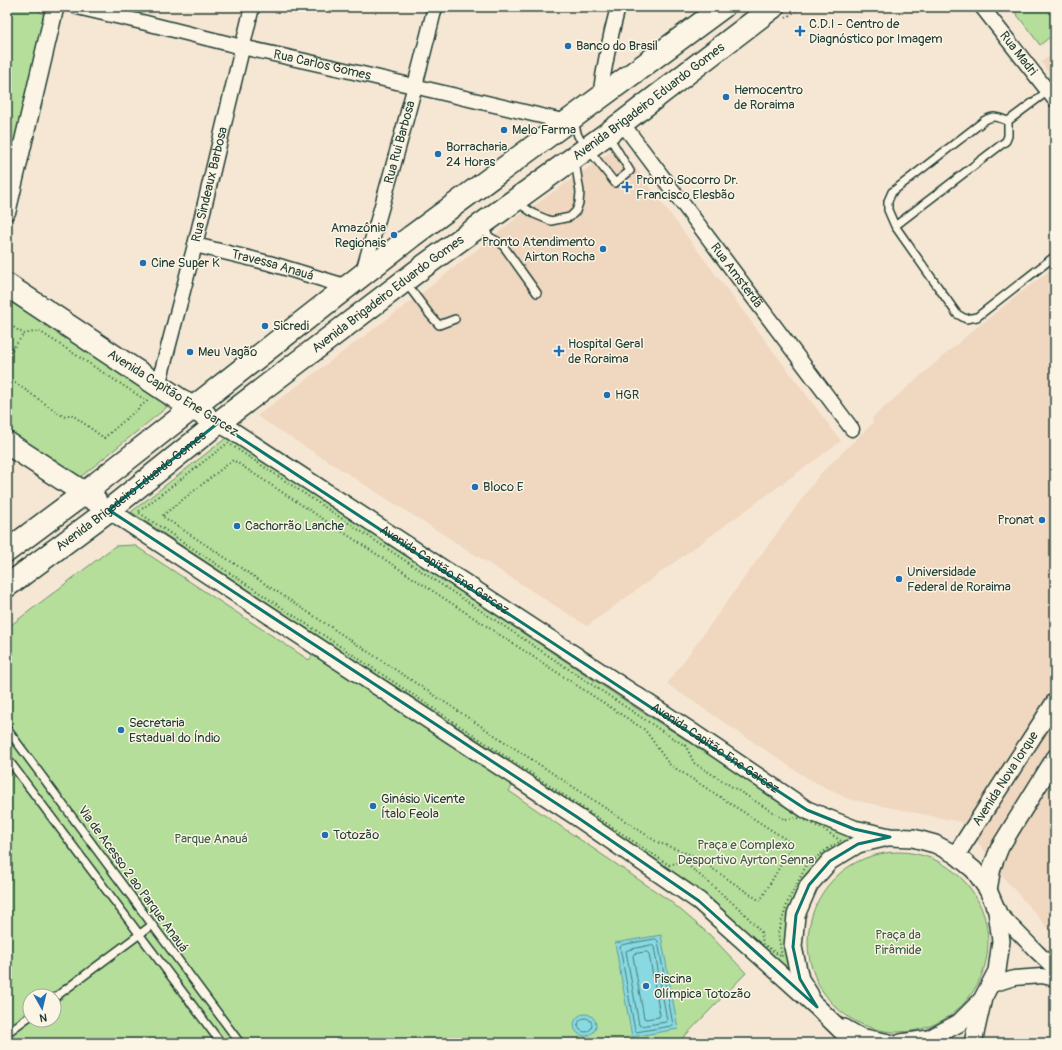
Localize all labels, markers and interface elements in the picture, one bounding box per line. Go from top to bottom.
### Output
place label: C.D.I - Centro de Diagnóstico por Imagem [809,16,942,47]
marker: C.D.I - Centro de Diagnóstico por Imagem [794,25,806,37]
street label: Rua Madri [996,28,1041,79]
place label: Banco do Brasil [576,38,658,54]
street label: Avenida Brigadeiro Eduardo Gomes [570,39,728,164]
marker: Banco do Brasil [563,41,573,51]
street label: Rua Carlos Gomes [272,46,373,84]
place label: Hemocentro de Roraima [734,82,803,113]
marker: Hemocentro de Roraima [721,92,731,102]
street label: Rua Rui Barbosa [381,99,419,186]
place label: Melo Farma [512,122,576,138]
street label: Rua Sindeaux Barbosa [188,125,231,244]
marker: Melo Farma [499,125,509,135]
place label: Borracharia 24 Horas [446,139,507,170]
marker: Borracharia 24 Horas [433,149,443,159]
place label: Pronto Socorro Dr. Francisco Elesbão [636,172,738,203]
marker: Pronto Socorro Dr. Francisco Elesbão [621,181,633,193]
place label: Amazônia Regionais [331,220,386,251]
marker: Amazônia Regionais [389,230,399,240]
street label: Avenida Brigadeiro Eduardo Gomes [309,232,467,356]
place label: Pronto Atendimento Airton Rocha [482,234,595,265]
street label: Rua Amsterdã [707,240,766,311]
marker: Pronto Atendimento Airton Rocha [598,244,608,254]
street label: Travessa Anauá [230,246,315,284]
place label: Cine Super K [151,255,220,271]
marker: Cine Super K [138,258,148,268]
place label: Sicredi [273,318,309,334]
marker: Sicredi [260,321,270,331]
place label: Hospital Geral de Roraima [568,336,643,367]
place label: Meu Vagão [198,344,257,360]
marker: Hospital Geral de Roraima [553,345,565,357]
street label: Avenida Capitão Ene Garcez [105,346,242,440]
marker: Meu Vagão [185,347,195,357]
place label: HGR [615,387,640,403]
marker: HGR [602,390,612,400]
street label: Avenida Brigadeiro Eduardo Gomes [53,428,209,555]
place label: Bloco E [483,479,524,495]
marker: Bloco E [470,482,480,492]
place label: Pronat [998,512,1035,528]
marker: Pronat [1037,515,1047,525]
place label: Cachorrão Lanche [245,518,345,534]
marker: Cachorrão Lanche [232,521,242,531]
street label: Avenida Capitão Ene Garcez [377,522,512,618]
place label: Universidade Federal de Roraima [907,564,1011,595]
marker: Universidade Federal de Roraima [894,574,904,584]
street label: Avenida Capitão Ene Garcez [648,699,783,797]
place label: Secretaria Estadual do Índio [129,715,220,746]
marker: Secretaria Estadual do Índio [116,725,126,735]
street label: Avenida Nova Iorque [969,728,1042,829]
place label: Ginásio Vicente Ítalo Feola [381,791,465,822]
marker: Ginásio Vicente Ítalo Feola [368,801,378,811]
street label: Via de Acesso 2 ao Parque Anauá [75,803,191,955]
place label: Totozão [333,827,379,843]
marker: Totozão [320,830,330,840]
park label: Parque Anauá [174,831,248,847]
park label: Praça e Complexo Desportivo Ayrton Senna [678,837,814,868]
park label: Praça da Pirâmide [875,927,922,958]
place label: Piscina Olímpica Totozão [654,971,751,1002]
marker: Piscina Olímpica Totozão [641,981,651,991]
north arrow [22,988,62,1028]
text: N [38,1010,48,1024]

